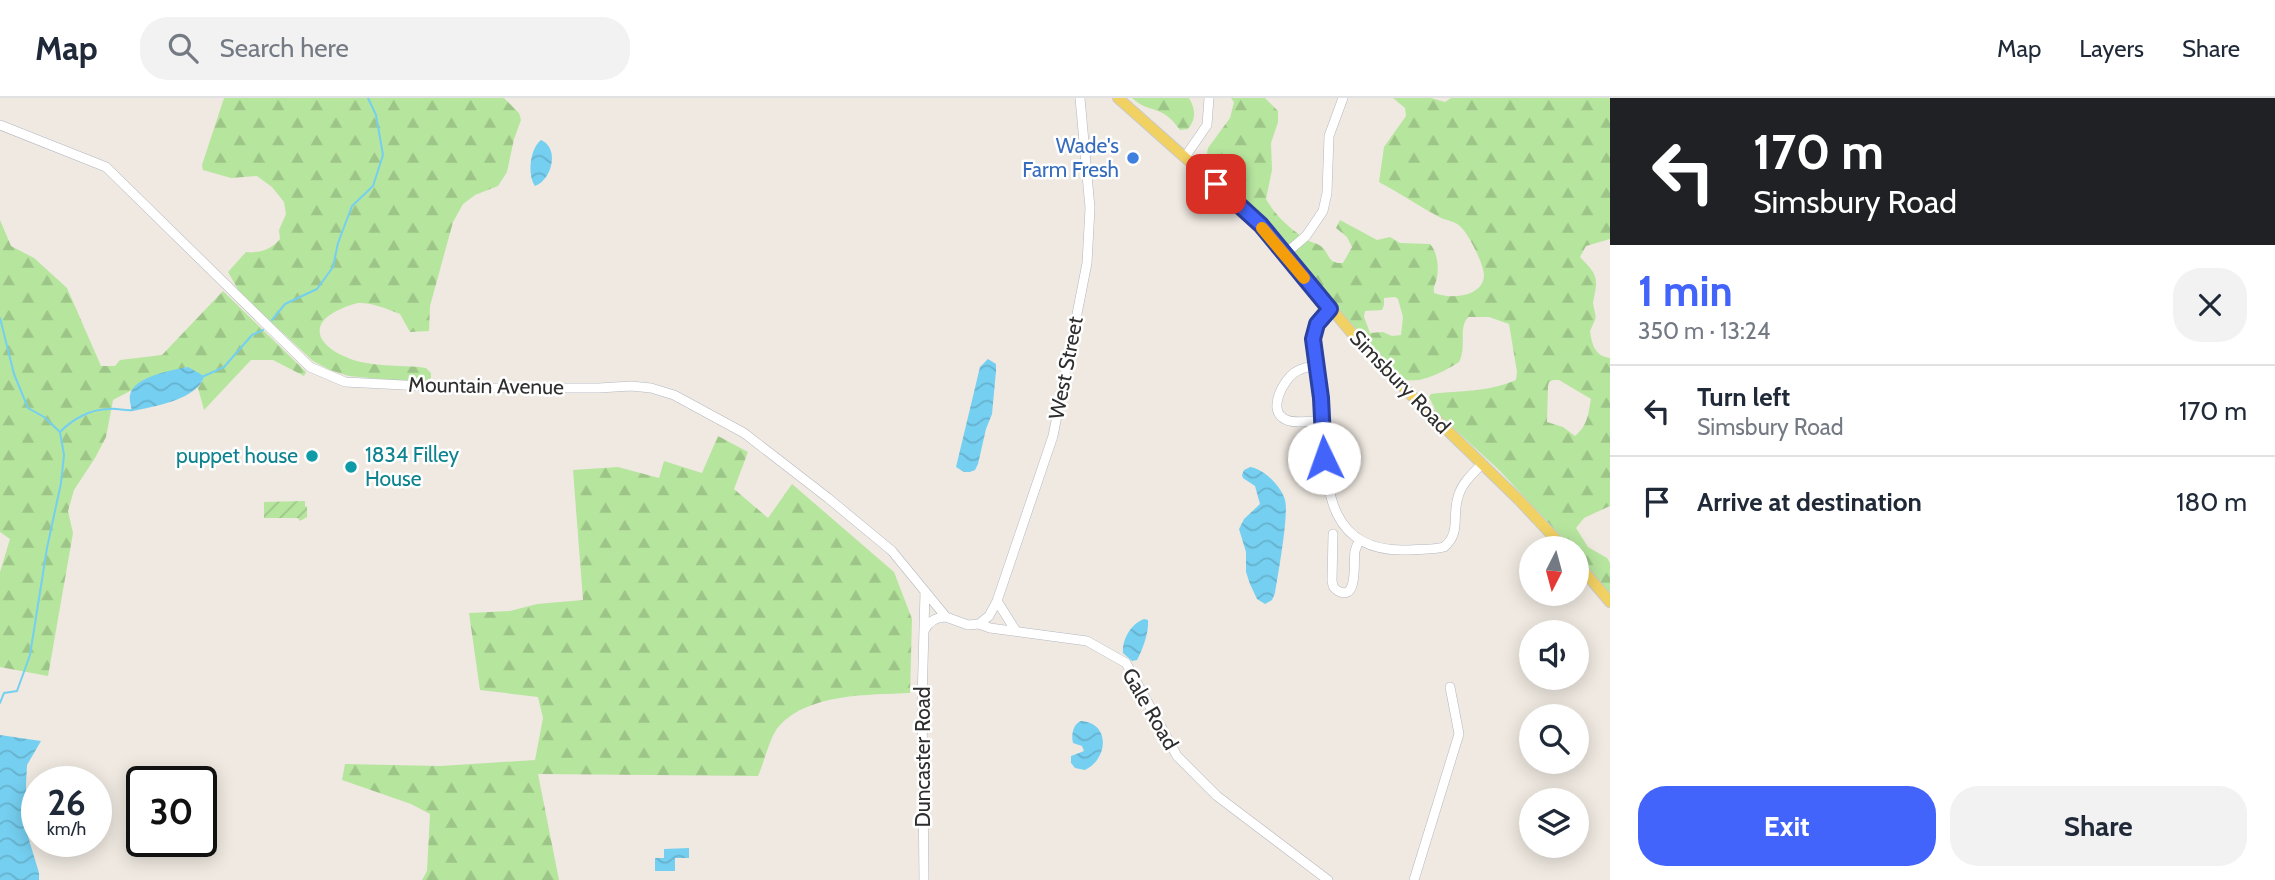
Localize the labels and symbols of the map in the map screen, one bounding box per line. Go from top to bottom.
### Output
place label: Wade's Farm Fresh [1022,133,1119,182]
marker: Wade's Farm Fresh [1125,150,1141,166]
pin [1186,154,1246,214]
street label: West Street [1043,314,1088,421]
street label: Simsbury Road [1345,325,1456,438]
street label: Mountain Avenue [408,372,564,399]
position arrow [1287,421,1361,495]
place label: 1834 Filley House [365,442,460,491]
place label: puppet house [176,443,298,468]
marker: puppet house [304,448,320,464]
marker: 1834 Filley House [343,459,359,475]
north arrow [1519,536,1589,606]
street label: Gale Road [1117,663,1184,754]
street label: Duncaster Road [910,687,935,827]
speed limit sign: 30 [126,766,217,857]

